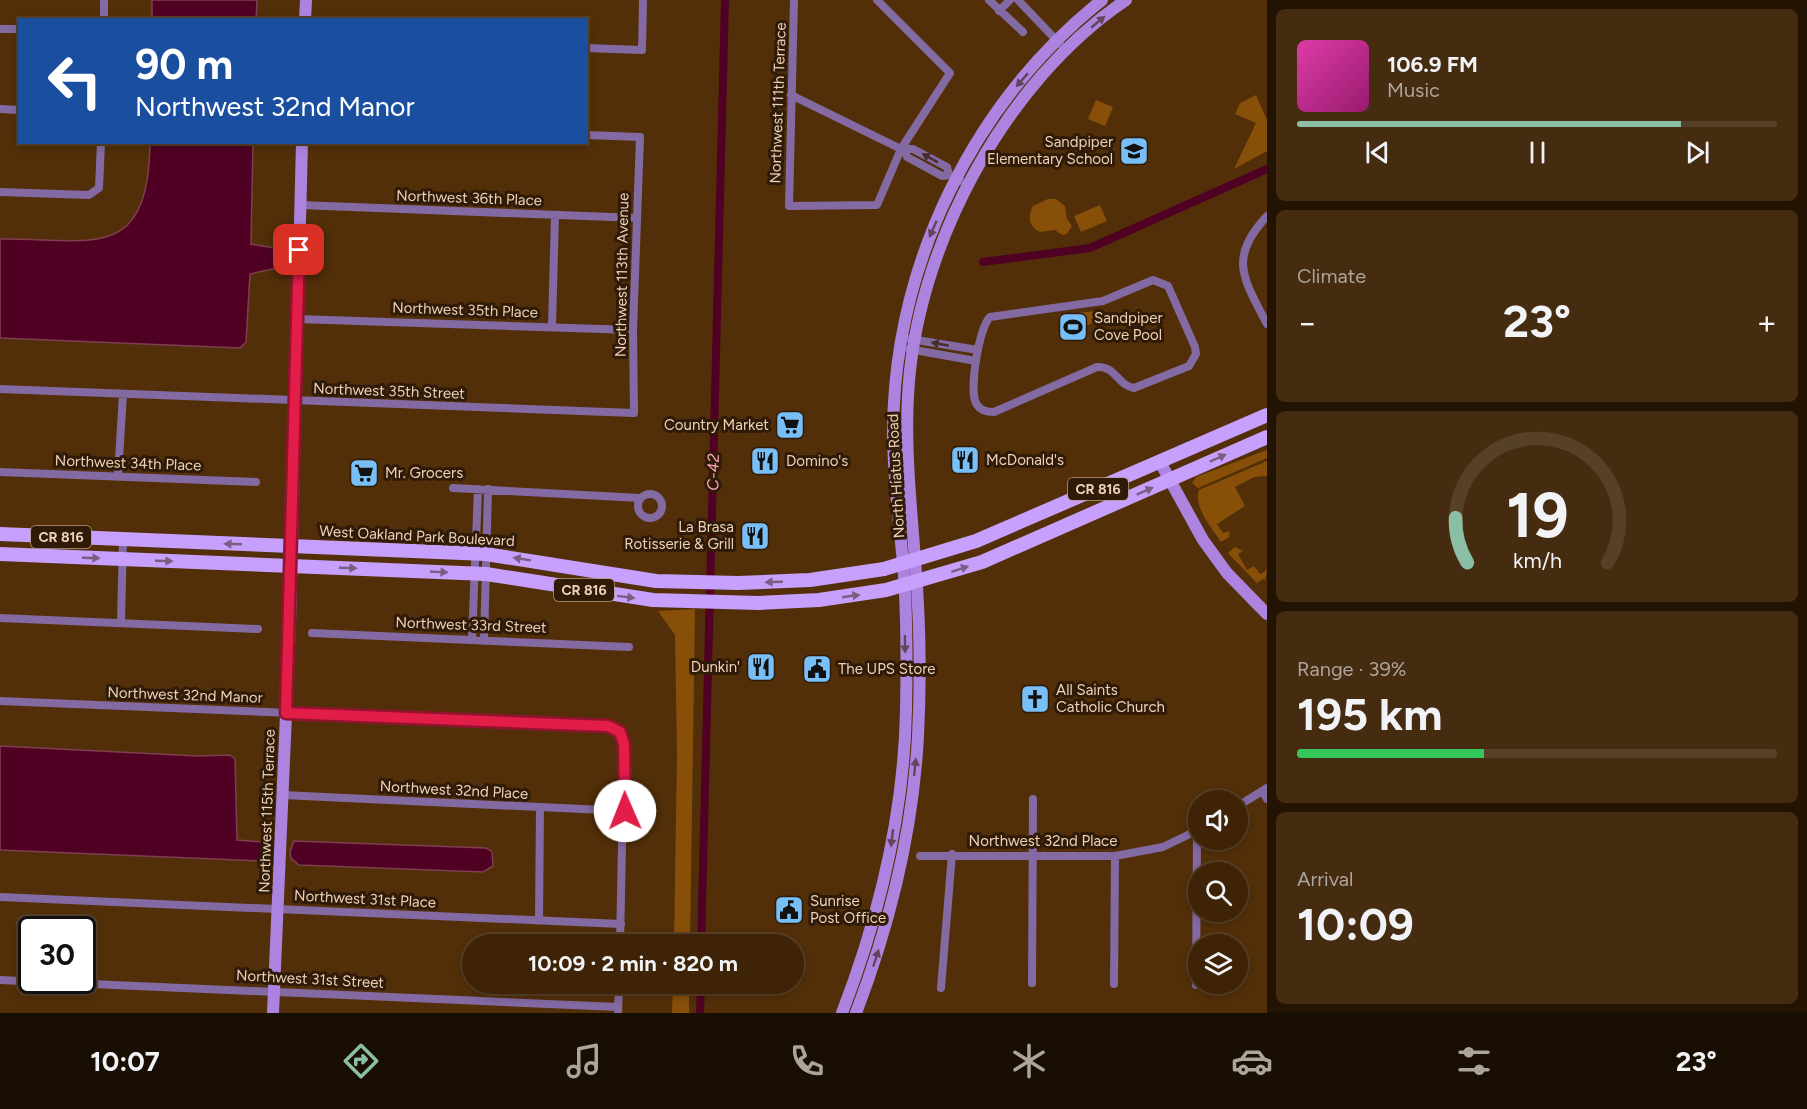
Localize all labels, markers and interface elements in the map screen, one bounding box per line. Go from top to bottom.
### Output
one-way arrow [1090,17,1105,29]
street label: Northwest 111th Terrace [766,22,790,184]
text: 90 m [135,39,233,90]
icon: left [36,42,114,120]
text: 106.9 FM [1387,51,1478,78]
one-way arrow [1015,72,1029,87]
text: Music [1387,78,1440,102]
text: Northwest 32nd Manor [135,90,415,123]
place label: Sandpiper Elementary School [987,133,1113,168]
school or university icon: Sandpiper Elementary School [1118,135,1150,167]
icon: previous [1361,136,1394,169]
icon: pause [1521,136,1554,169]
icon: next [1681,136,1714,169]
one-way arrow [921,153,938,163]
street label: Northwest 36th Place [396,186,542,210]
street label: Northwest 113th Avenue [612,193,632,357]
one-way arrow [928,220,938,238]
pin [273,224,324,275]
icon: arrive [282,233,315,266]
text: Climate [1297,264,1366,288]
text: 23° [1503,294,1571,348]
street label: Northwest 35th Place [392,298,538,322]
text: − [1297,303,1318,342]
text: + [1756,303,1777,342]
place label: Sandpiper Cove Pool [1094,309,1163,344]
sports icon: Sandpiper Cove Pool [1057,311,1089,343]
one-way arrow [930,339,949,348]
street label: Northwest 35th Street [313,379,466,403]
supermarket icon: Country Market [774,409,806,441]
street label: North Hiatus Road [884,413,908,539]
place label: Country Market [664,416,769,434]
restaurant icon: McDonald's [949,444,981,476]
restaurant icon: Domino's [749,445,781,477]
street label: Northwest 34th Place [54,451,202,475]
place label: McDonald's [986,451,1064,469]
place label: Domino's [786,452,848,470]
water label: C-42 [703,453,723,491]
one-way arrow [1209,453,1226,462]
supermarket icon: Mr. Grocers [348,457,380,489]
place label: Mr. Grocers [385,464,463,482]
road number: CR 816 [1068,478,1128,500]
text: 19 [1506,479,1568,554]
one-way arrow [1137,486,1154,495]
place label: La Brasa Rotisserie & Grill [624,518,734,553]
restaurant icon: La Brasa Rotisserie & Grill [739,520,771,552]
street label: West Oakland Park Boulevard [319,522,515,550]
road number: CR 816 [31,526,91,548]
one-way arrow [224,539,243,548]
text: km/h [1513,549,1561,574]
one-way arrow [82,553,101,562]
one-way arrow [513,554,532,563]
one-way arrow [154,556,173,565]
one-way arrow [338,564,357,573]
one-way arrow [951,564,969,574]
one-way arrow [430,568,449,577]
one-way arrow [764,577,783,587]
road number: CR 816 [554,579,614,601]
one-way arrow [842,591,861,600]
one-way arrow [617,593,636,602]
street label: Northwest 33rd Street [395,613,547,637]
one-way arrow [900,635,910,654]
restaurant icon: Dunkin' [745,651,777,683]
public building icon: The UPS Store [801,653,833,685]
text: Range · 39% [1297,657,1406,681]
place label: Dunkin' [691,658,740,676]
place label: The UPS Store [838,660,936,678]
place label: All Saints Catholic Church [1056,681,1165,716]
street label: Northwest 32nd Manor [107,683,263,707]
church icon: All Saints Catholic Church [1019,683,1051,715]
text: 195 km [1297,687,1442,741]
street label: Northwest 115th Terrace [255,729,279,893]
one-way arrow [910,758,920,777]
street label: Northwest 32nd Place [379,777,529,803]
position arrow [593,779,657,843]
map controls [1188,790,1248,994]
button: sound [1188,790,1248,850]
one-way arrow [887,829,896,848]
street label: Northwest 32nd Place [969,832,1117,850]
button: search [1188,862,1248,922]
text: Arrival [1297,867,1353,891]
street label: Northwest 31st Place [294,886,436,912]
place label: Sunrise Post Office [810,892,886,927]
public building icon: Sunrise Post Office [773,894,805,926]
text: 10:09 [1297,897,1414,951]
speed limit sign: 30 [18,916,96,994]
button: layers [1188,934,1248,994]
one-way arrow [872,949,882,967]
text: 10:09 · 2 min · 820 m [528,950,738,977]
street label: Northwest 31st Street [236,966,385,992]
icon: directions [340,1040,382,1082]
icon: music [563,1040,605,1082]
icon: phone [786,1040,828,1082]
icon: climate [1008,1040,1050,1082]
icon: car [1231,1040,1273,1082]
icon: filters [1453,1040,1495,1082]
text: 10:07 [90,1045,160,1078]
text: 23° [1676,1045,1717,1078]

